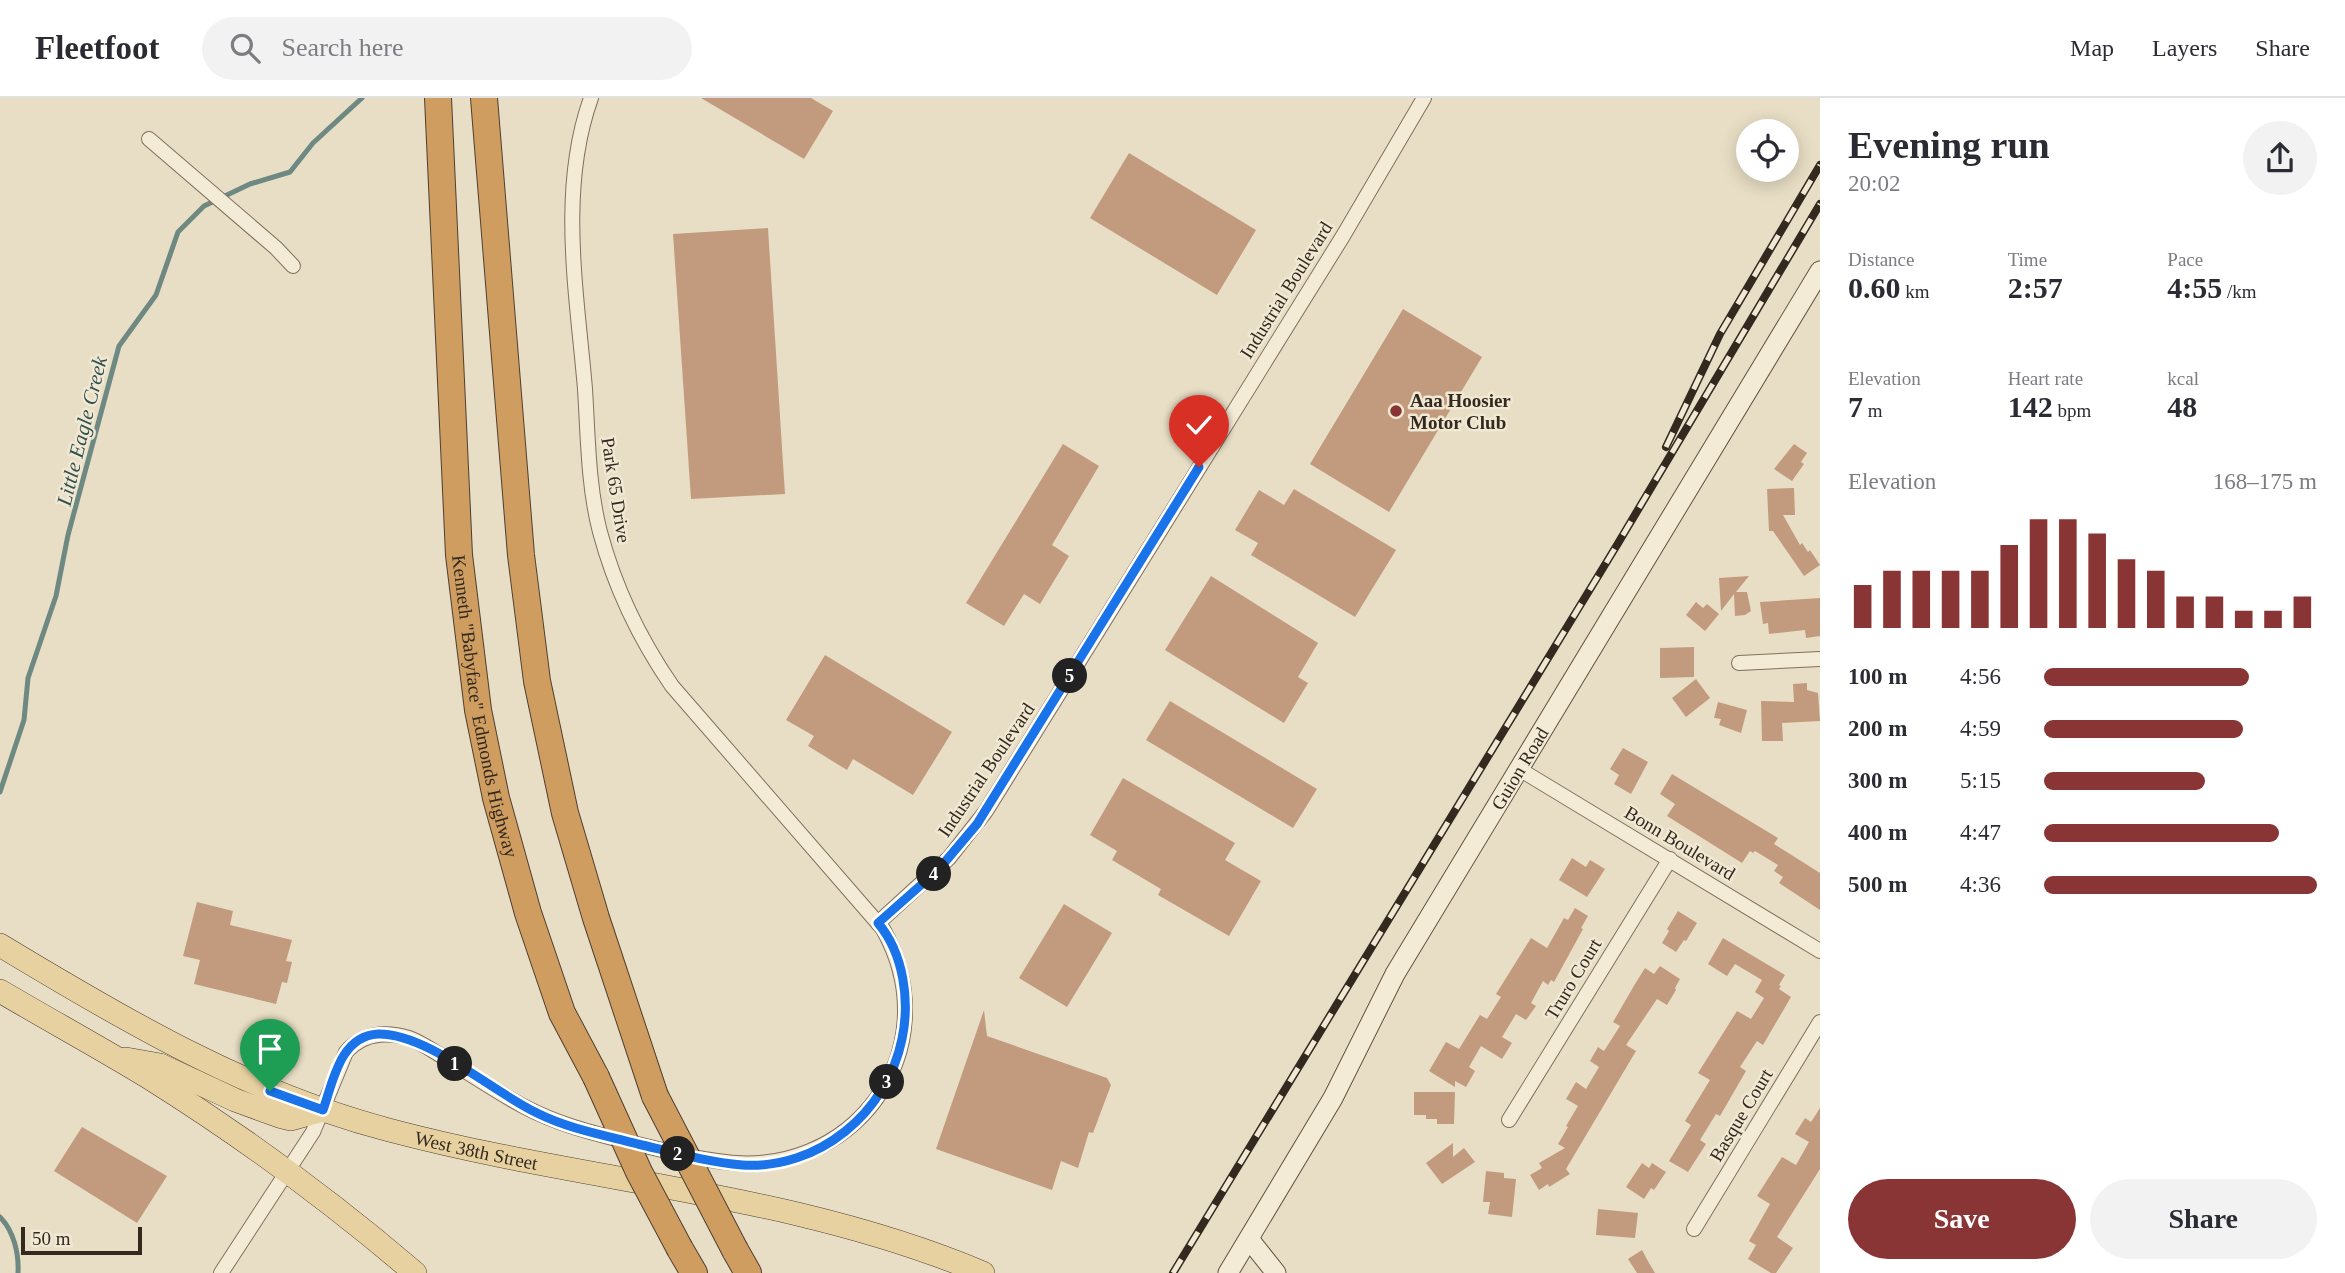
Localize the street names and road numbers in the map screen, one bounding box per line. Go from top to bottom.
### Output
street label: Industrial Boulevard [1236,218,1337,362]
street label: Park 65 Drive [597,436,635,544]
street label: Kenneth "Babyface" Edmonds Highway [449,554,523,860]
street label: Industrial Boulevard [933,699,1039,841]
street label: Guion Road [1486,723,1552,813]
street label: Bonn Boulevard [1621,802,1739,884]
street label: Truro Court [1541,934,1606,1023]
street label: Basque Court [1705,1064,1777,1165]
street label: West 38th Street [413,1127,540,1174]

